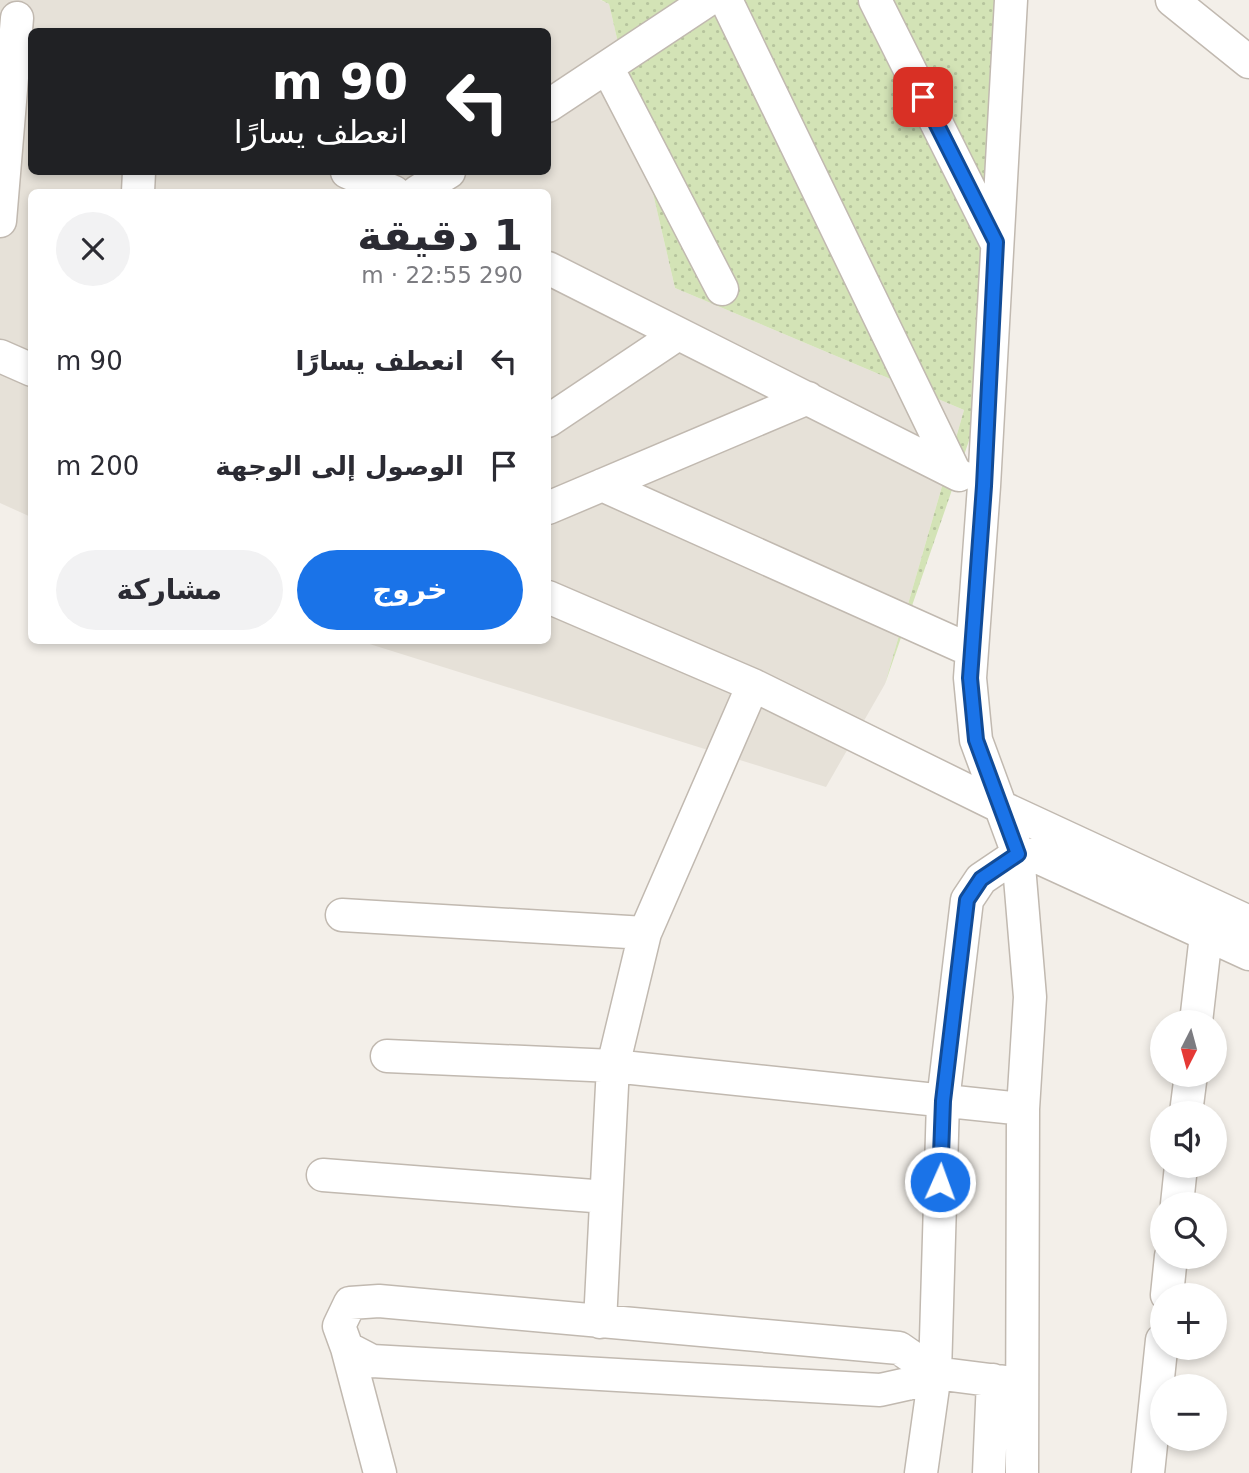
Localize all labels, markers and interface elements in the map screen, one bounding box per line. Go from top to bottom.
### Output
text: 90 m [272,54,408,111]
icon: left [432,56,523,147]
pin [893,67,953,127]
icon: arrive [904,78,942,116]
text: انعطف يسارًا [234,113,408,151]
text: 1 دقيقة [357,211,523,260]
button: close [56,212,130,286]
text: 290 m · 22:55 [361,262,523,288]
icon: left [485,342,523,380]
text: 90 m [56,346,123,376]
text: انعطف يسارًا [295,346,464,376]
icon: arrive [485,447,523,485]
text: 200 m [56,451,139,481]
text: الوصول إلى الوجهة [215,451,464,481]
button: مشاركة [56,550,283,630]
button: خروج [297,550,523,630]
north arrow [1150,1010,1227,1087]
map controls [1150,1010,1227,1451]
button: sound [1150,1101,1227,1178]
position arrow [903,1145,977,1219]
button: search [1150,1192,1227,1269]
button: + [1150,1283,1227,1360]
button: − [1150,1374,1227,1451]

